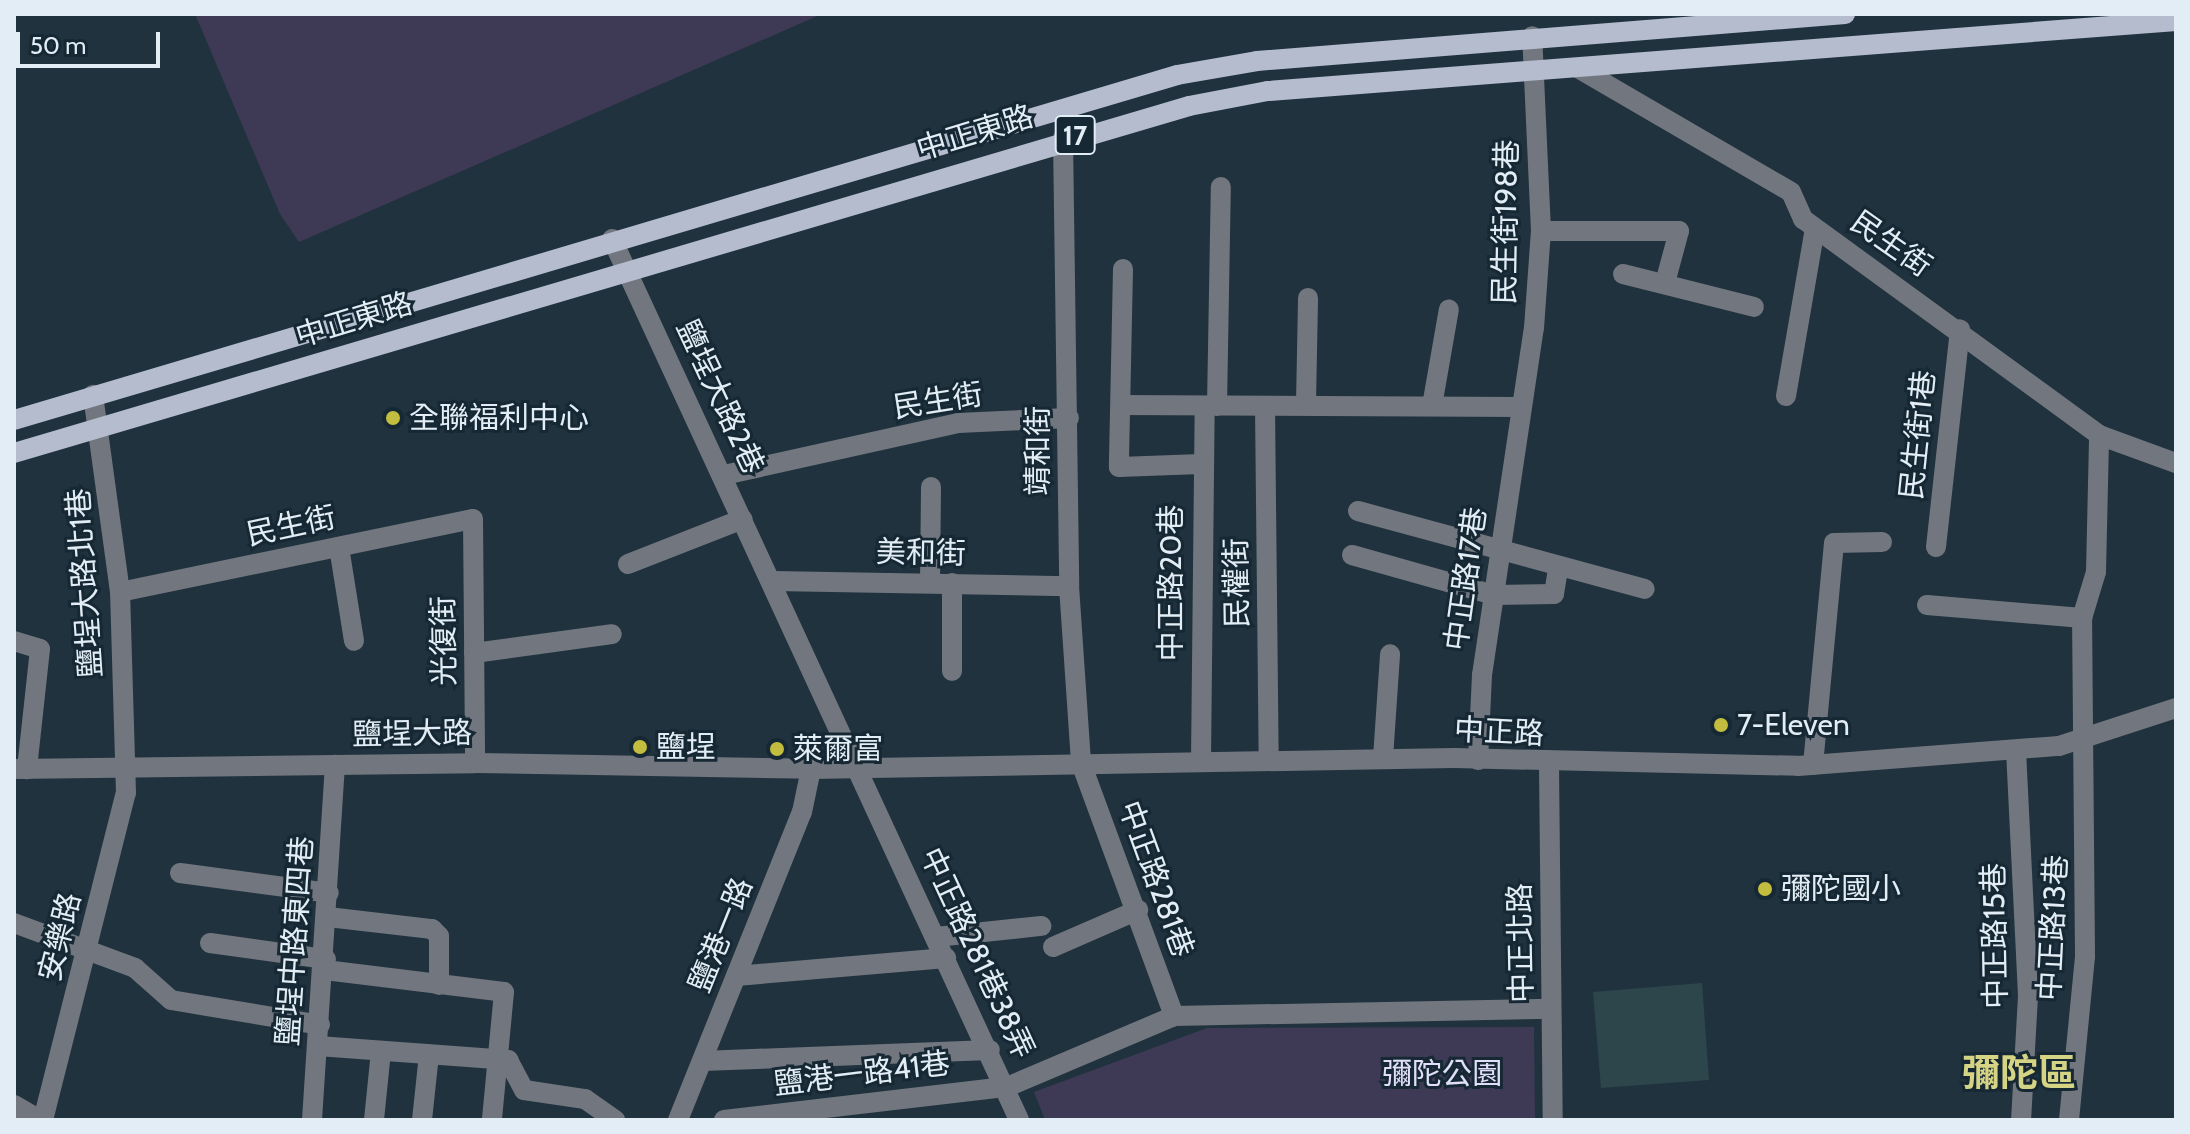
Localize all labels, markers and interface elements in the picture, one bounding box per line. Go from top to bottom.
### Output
scale bar [20,16,164,66]
text: 50 m [30,31,86,60]
street label: 中正東路 [912,98,1038,168]
road number: 17 [1053,111,1097,159]
street label: 民生街198巷 [1487,139,1525,305]
street label: 民生街 [1844,203,1938,285]
street label: 中正東路 [291,285,417,355]
street label: 鹽埕大路2巷 [669,314,771,480]
street label: 民生街1巷 [1893,369,1943,501]
street label: 民生街 [891,376,985,426]
place label: 全聯福利中心 [409,400,589,436]
street label: 靖和街 [1020,406,1056,496]
marker: 全聯福利中心 [384,409,402,427]
street label: 鹽埕大路北1巷 [60,487,110,679]
street label: 民生街 [243,499,339,553]
street label: 中正路20巷 [1153,505,1189,661]
street label: 中正路17巷 [1438,505,1494,653]
street label: 美和街 [876,534,966,572]
street label: 民權街 [1218,538,1256,628]
street label: 光復街 [425,596,463,686]
place label: 7-Eleven [1737,707,1850,743]
street label: 中正路 [1453,712,1545,752]
street label: 鹽埕大路 [352,715,472,753]
marker: 7-Eleven [1712,716,1730,734]
place label: 鹽埕 [656,729,716,765]
place label: 萊爾富 [793,731,883,767]
marker: 鹽埕 [631,738,649,756]
marker: 萊爾富 [768,740,786,758]
street label: 中正路281巷 [1111,796,1201,962]
street label: 鹽埕中路東四巷 [270,835,320,1047]
street label: 中正路281巷38弄 [912,842,1042,1064]
street label: 中正路13巷 [2031,854,2075,1002]
street label: 中正路15巷 [1976,863,2014,1009]
place label: 彌陀國小 [1781,871,1901,907]
street label: 鹽港一路 [682,873,760,997]
marker: 彌陀國小 [1756,880,1774,898]
street label: 中正北路 [1502,883,1540,1003]
street label: 安樂路 [32,889,88,985]
street label: 鹽港一路41巷 [772,1045,952,1103]
district label: 彌陀區 [1962,1050,2076,1096]
park label: 彌陀公園 [1382,1056,1502,1092]

